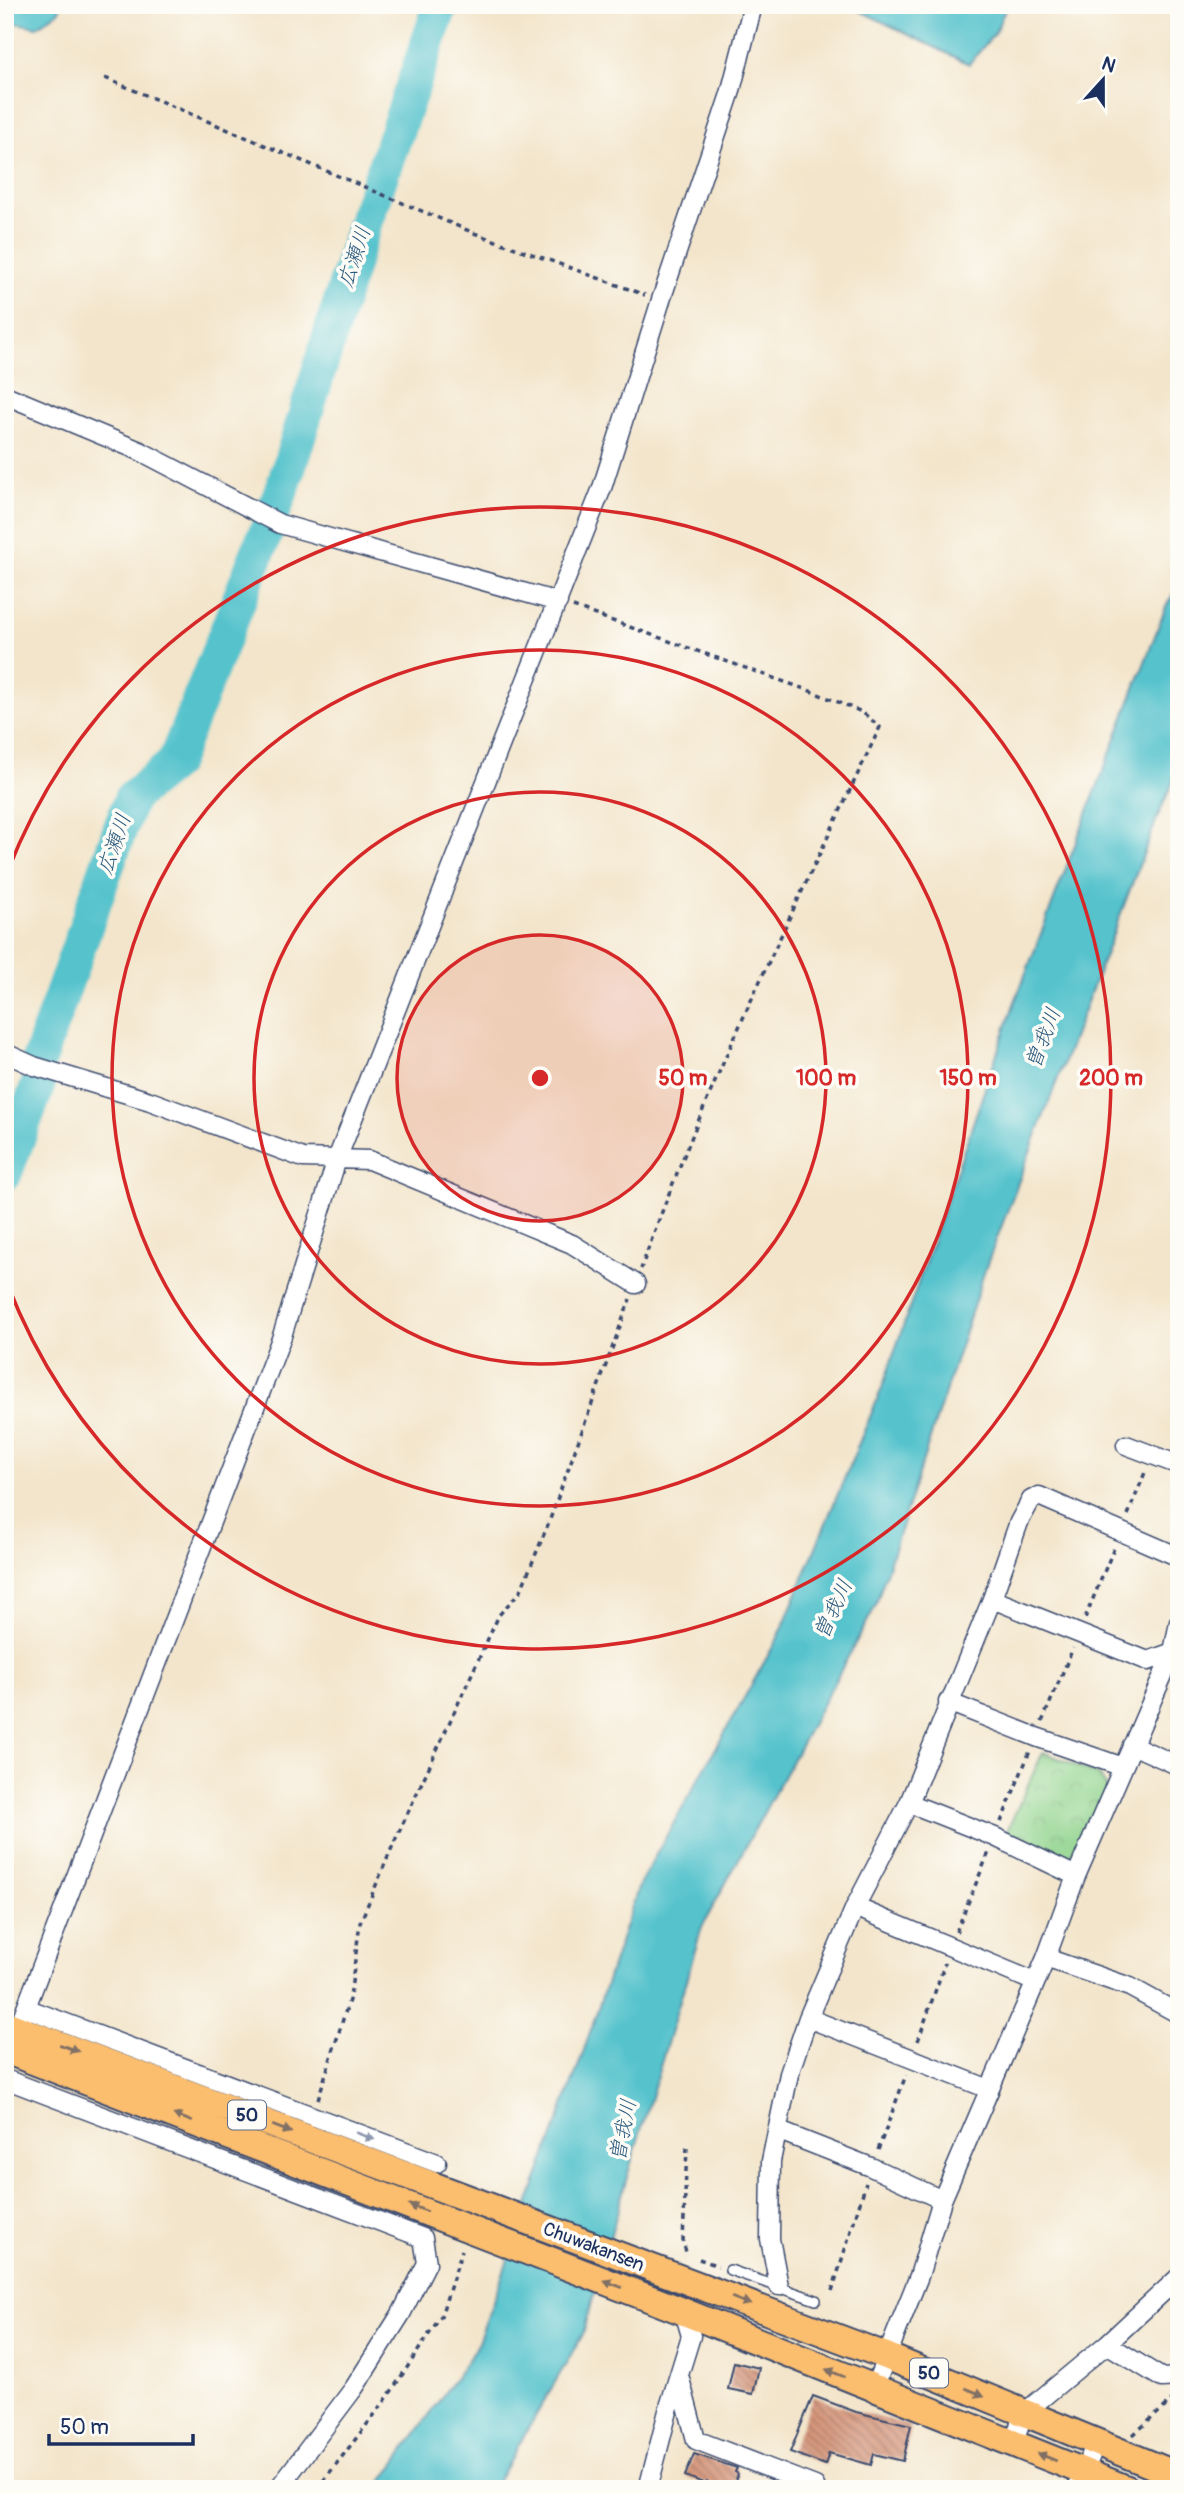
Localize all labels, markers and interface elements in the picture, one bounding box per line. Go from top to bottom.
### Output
north arrow [1068,46,1138,116]
text: N [1098,52,1119,79]
water label: 広瀬川 [332,223,377,291]
water label: 広瀬川 [91,810,137,878]
water label: 曽我川 [1020,1004,1067,1072]
text: 50 m [659,1065,708,1092]
text: 100 m [796,1065,856,1092]
text: 150 m [939,1065,997,1092]
text: 200 m [1079,1065,1143,1092]
centre of rings [528,1066,552,1090]
water label: 曽我川 [808,1575,859,1643]
one-way arrow [59,2043,80,2054]
water label: 曽我川 [604,2097,643,2164]
road number: 50 [228,2101,266,2130]
one-way arrow [172,2112,193,2123]
one-way arrow [272,2123,293,2134]
one-way arrow [354,2131,375,2142]
one-way arrow [408,2203,429,2214]
street label: Chuwakansen [540,2217,648,2277]
one-way arrow [603,2279,624,2290]
one-way arrow [730,2296,751,2307]
road number: 50 [910,2358,948,2388]
one-way arrow [825,2367,846,2378]
one-way arrow [965,2387,986,2398]
scale bar [49,2403,192,2447]
text: 50 m [60,2414,109,2441]
one-way arrow [1037,2451,1058,2462]

